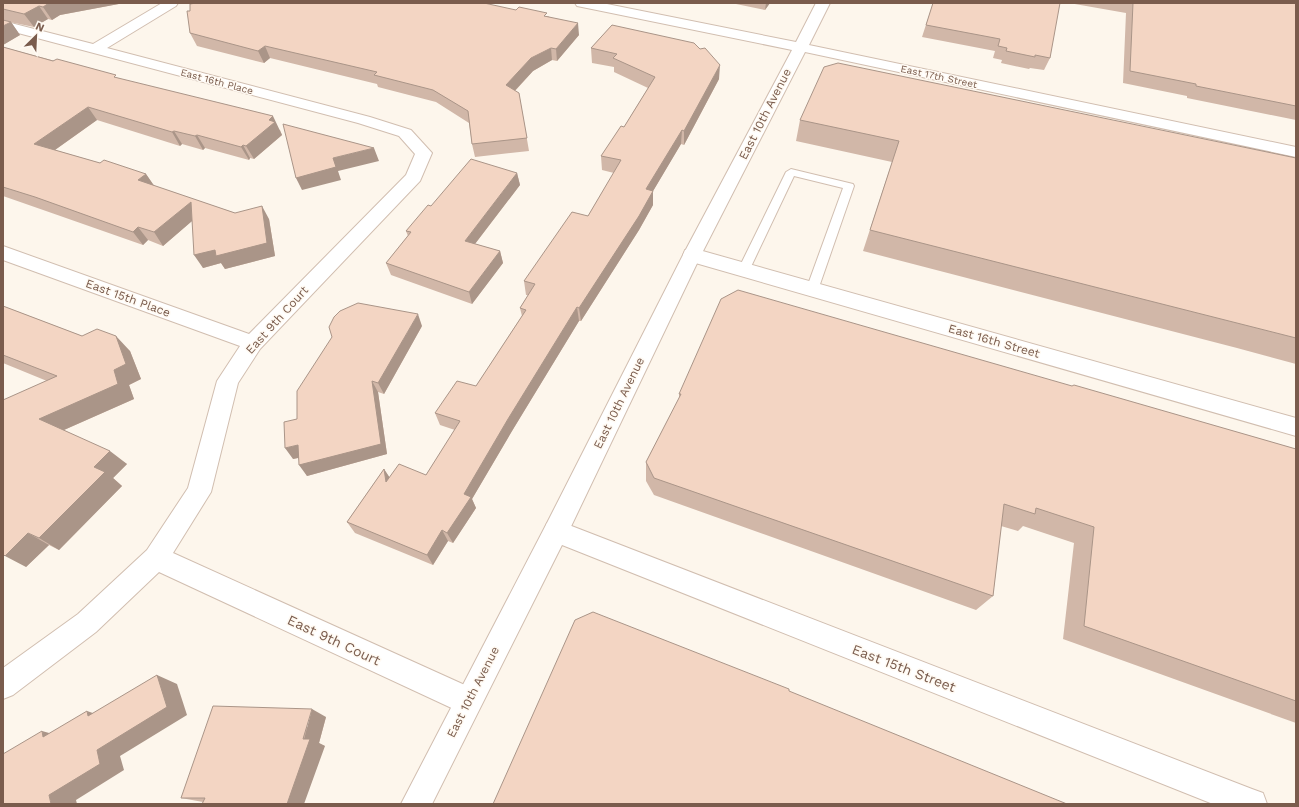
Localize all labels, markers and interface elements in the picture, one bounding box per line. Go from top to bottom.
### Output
north arrow [16,16,56,56]
text: N [33,20,46,35]
street label: East 17th Street [900,63,979,90]
street label: East 10th Avenue [736,66,794,162]
street label: East 16th Place [179,67,255,97]
street label: East 15th Place [84,276,172,320]
street label: East 9th Court [243,283,311,357]
street label: East 16th Street [947,321,1041,361]
street label: East 10th Avenue [591,355,647,451]
street label: East 9th Court [285,611,383,669]
street label: East 15th Street [850,641,958,695]
street label: East 10th Avenue [444,644,502,740]

